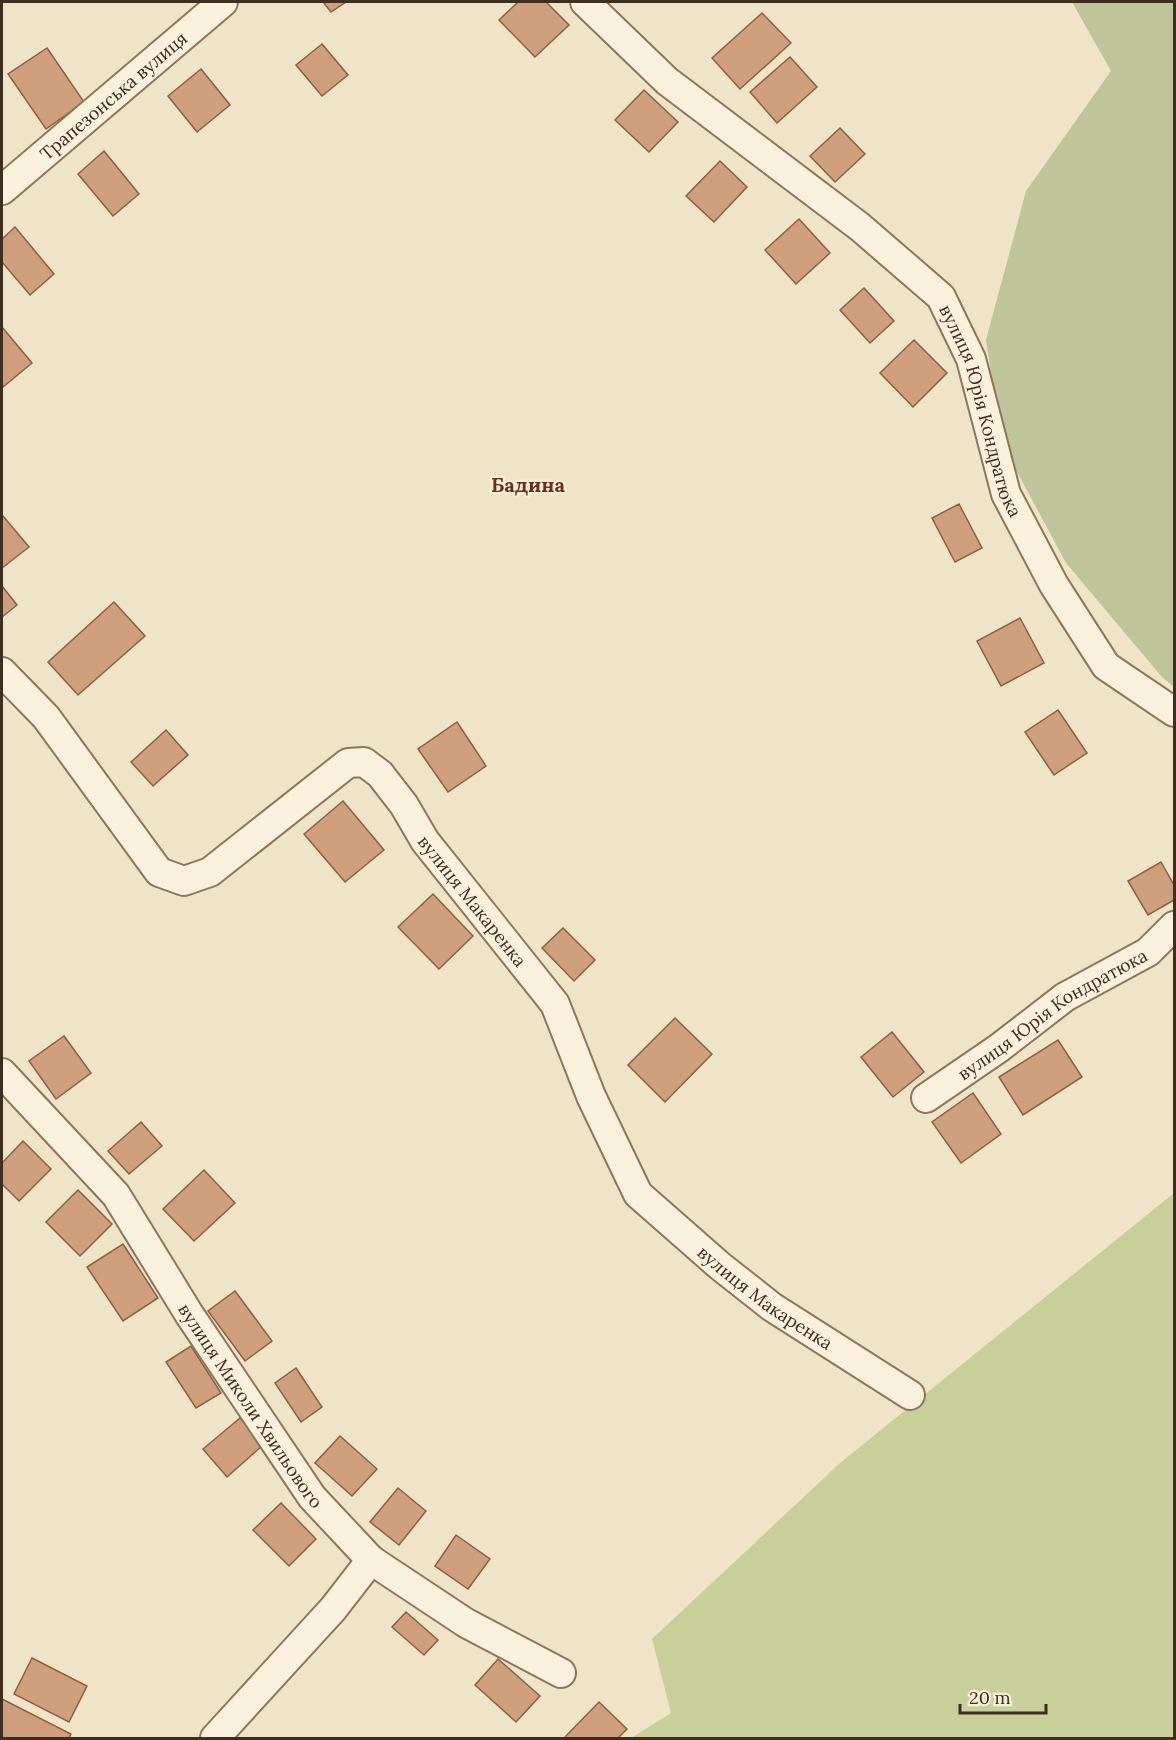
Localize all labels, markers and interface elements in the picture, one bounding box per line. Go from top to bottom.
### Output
street label: Трапезонська вулиця [35,26,192,165]
street label: вулиця Юрія Кондратюка [935,301,1028,521]
district label: Бадина [491,472,566,497]
street label: вулиця Макаренка [413,830,532,971]
street label: вулиця Юрія Кондратюка [953,943,1151,1085]
street label: вулиця Макаренка [693,1240,837,1354]
street label: вулиця Миколи Хвильового [174,1299,328,1513]
scale bar [960,1677,1046,1715]
text: 20 m [969,1686,1011,1709]

